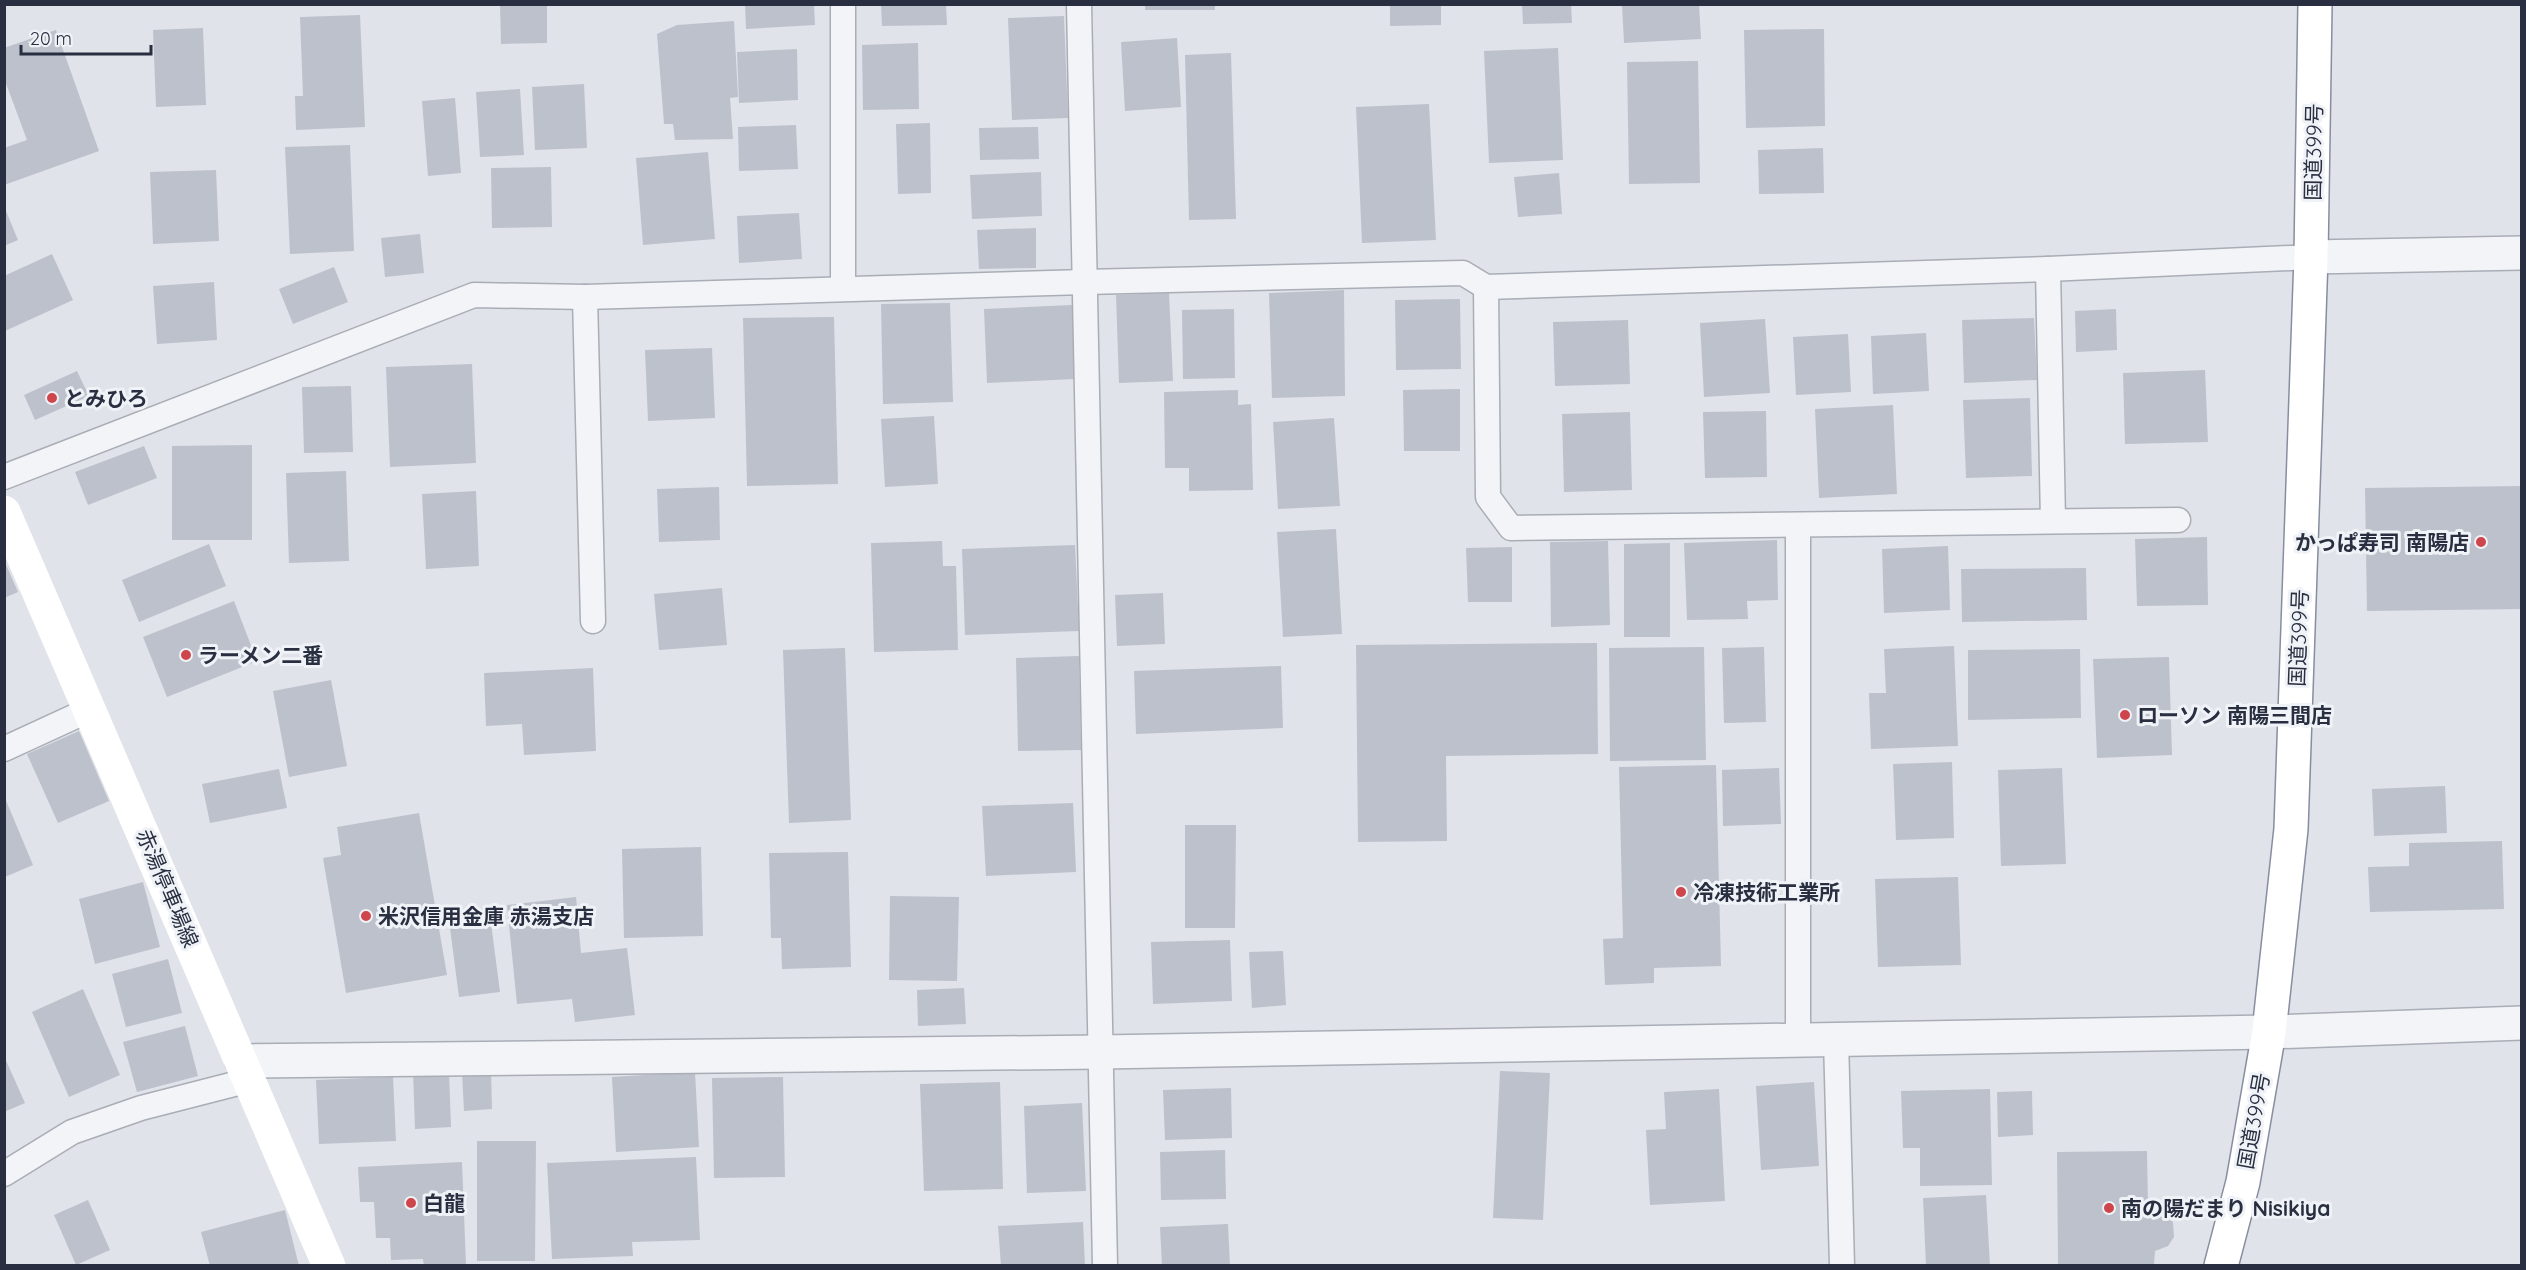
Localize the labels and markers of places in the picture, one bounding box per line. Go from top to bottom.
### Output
place label: とみひろ [64,385,148,411]
marker: とみひろ [45,391,59,405]
place label: かっぱ寿司 南陽店 [2295,529,2469,555]
marker: かっぱ寿司 南陽店 [2474,535,2488,549]
place label: ラーメン二番 [198,642,323,668]
marker: ラーメン二番 [179,648,193,662]
place label: ローソン 南陽三間店 [2137,702,2332,728]
marker: ローソン 南陽三間店 [2118,708,2132,722]
place label: 冷凍技術工業所 [1693,879,1840,905]
marker: 冷凍技術工業所 [1674,885,1688,899]
place label: 米沢信用金庫 赤湯支店 [378,903,594,929]
marker: 米沢信用金庫 赤湯支店 [359,909,373,923]
place label: 白龍 [423,1190,465,1216]
place label: 南の陽だまり Nisikiya [2121,1195,2330,1221]
marker: 白龍 [404,1196,418,1210]
marker: 南の陽だまり Nisikiya [2102,1201,2116,1215]

